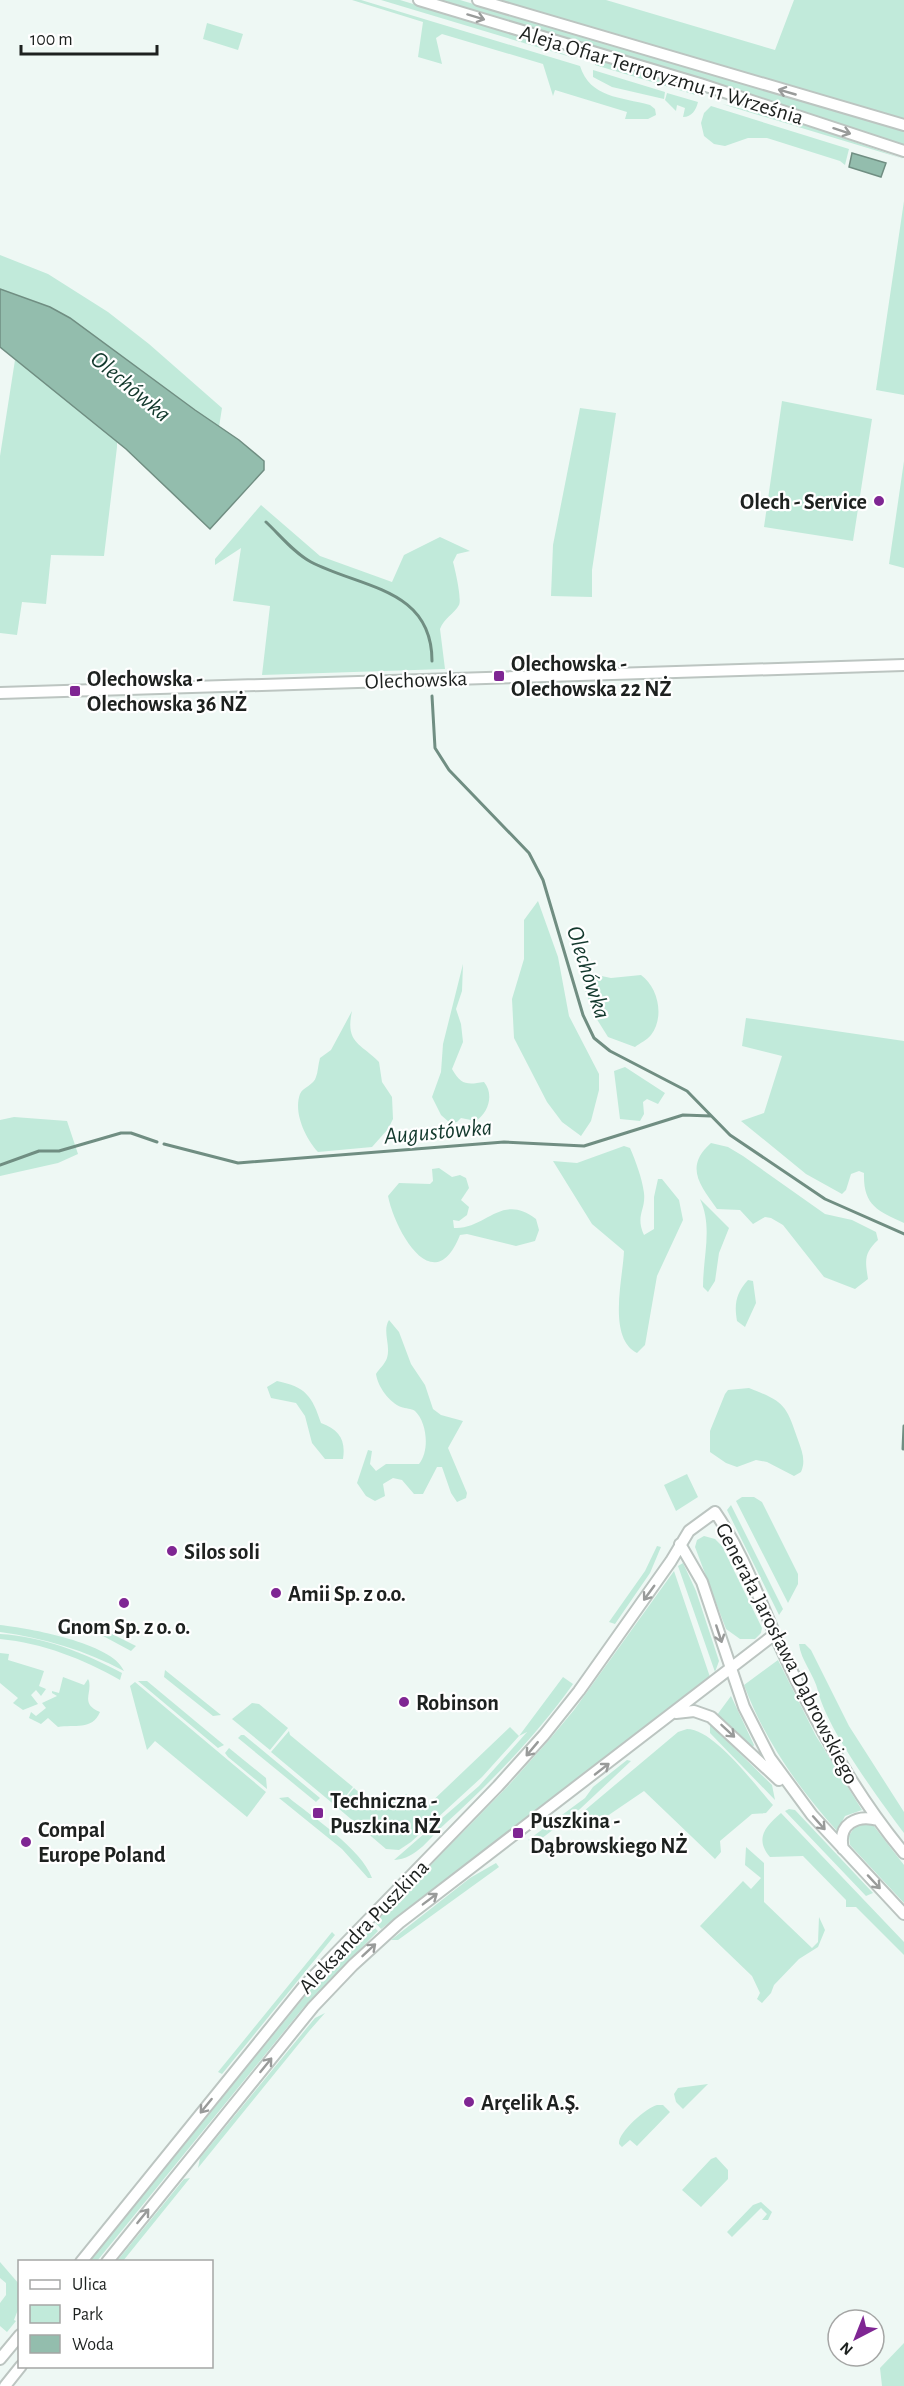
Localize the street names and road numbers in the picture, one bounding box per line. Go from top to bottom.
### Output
street label: Aleja Ofiar Terroryzmu 11 Września [517,21,806,129]
street label: Olechowska [364,667,468,693]
street label: Generała Jarosława Dąbrowskiego [711,1519,863,1788]
street label: Aleksandra Puszkina [295,1856,433,1998]

